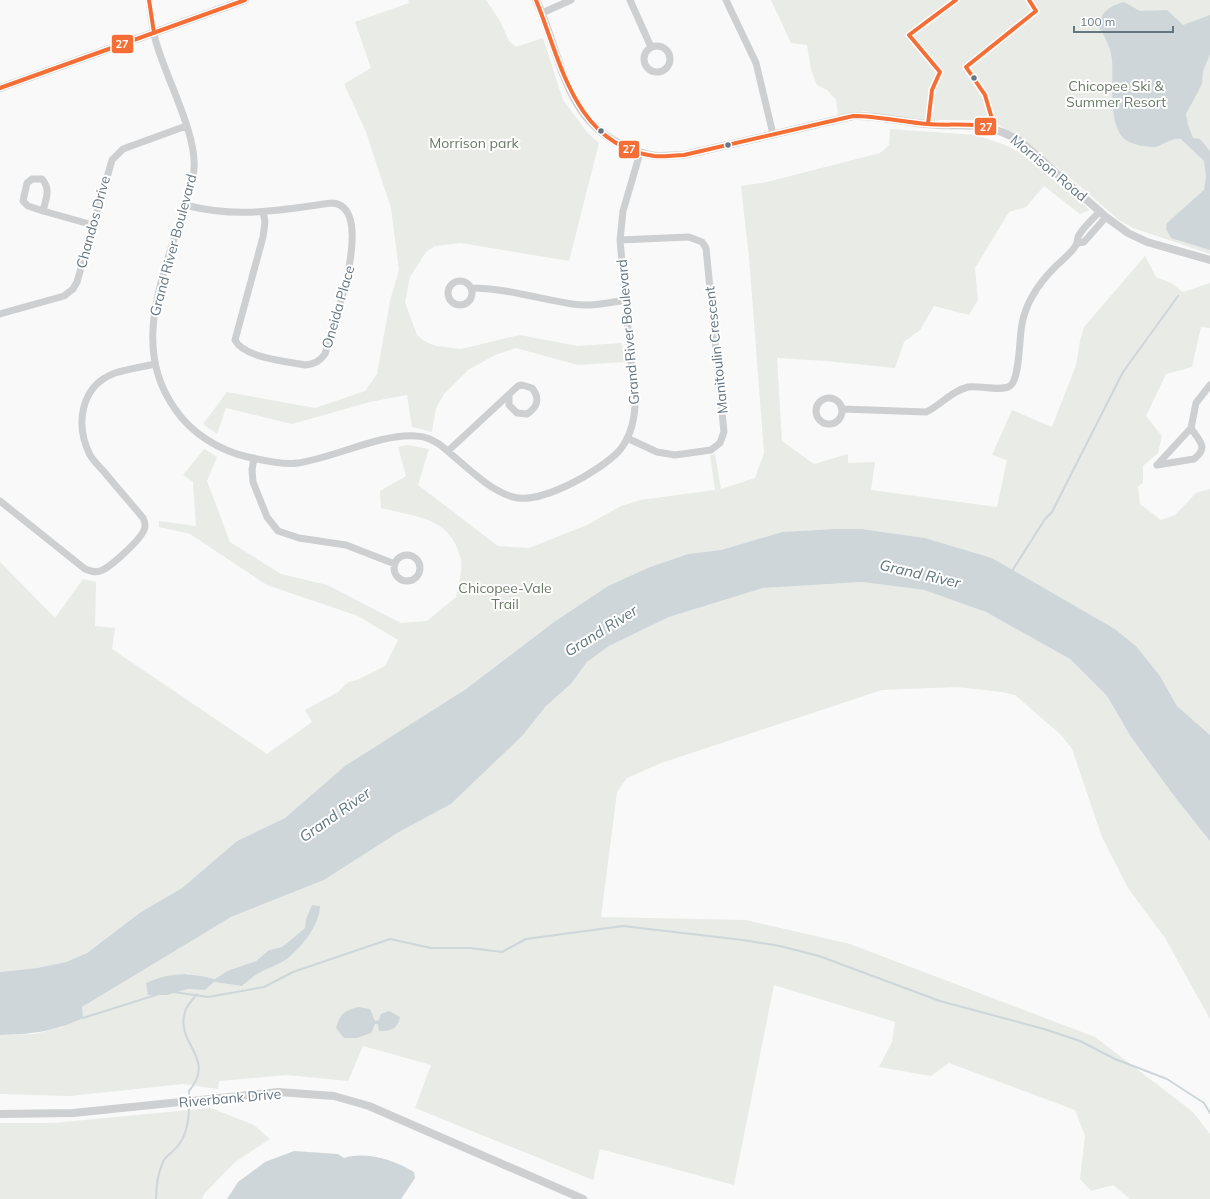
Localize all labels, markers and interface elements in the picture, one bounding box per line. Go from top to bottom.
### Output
scale bar [1074,8,1173,34]
text: 100 m [1080,14,1115,29]
line badge: 27 [111,34,134,54]
text: 27 [115,37,129,51]
unlabelled marker [969,73,979,83]
park label: Chicopee Ski & Summer Resort [1066,77,1166,111]
line badge: 27 [974,117,997,136]
text: 27 [979,120,993,134]
unlabelled marker [596,126,606,136]
street label: Morrison Road [1007,131,1091,205]
park label: Morrison park [429,134,519,152]
line badge: 27 [618,140,640,159]
unlabelled marker [723,140,733,150]
text: 27 [622,142,636,156]
street label: Grand River Boulevard [145,172,201,318]
street label: Chandos Drive [72,174,114,270]
street label: Grand River Boulevard [613,258,643,406]
street label: Oneida Place [318,263,358,351]
street label: Manitoulin Crescent [700,285,732,415]
water label: Grand River [878,555,963,592]
park label: Chicopee-Vale Trail [458,579,552,613]
water label: Grand River [561,600,641,660]
water label: Grand River [295,783,374,846]
street label: Riverbank Drive [178,1085,282,1111]

